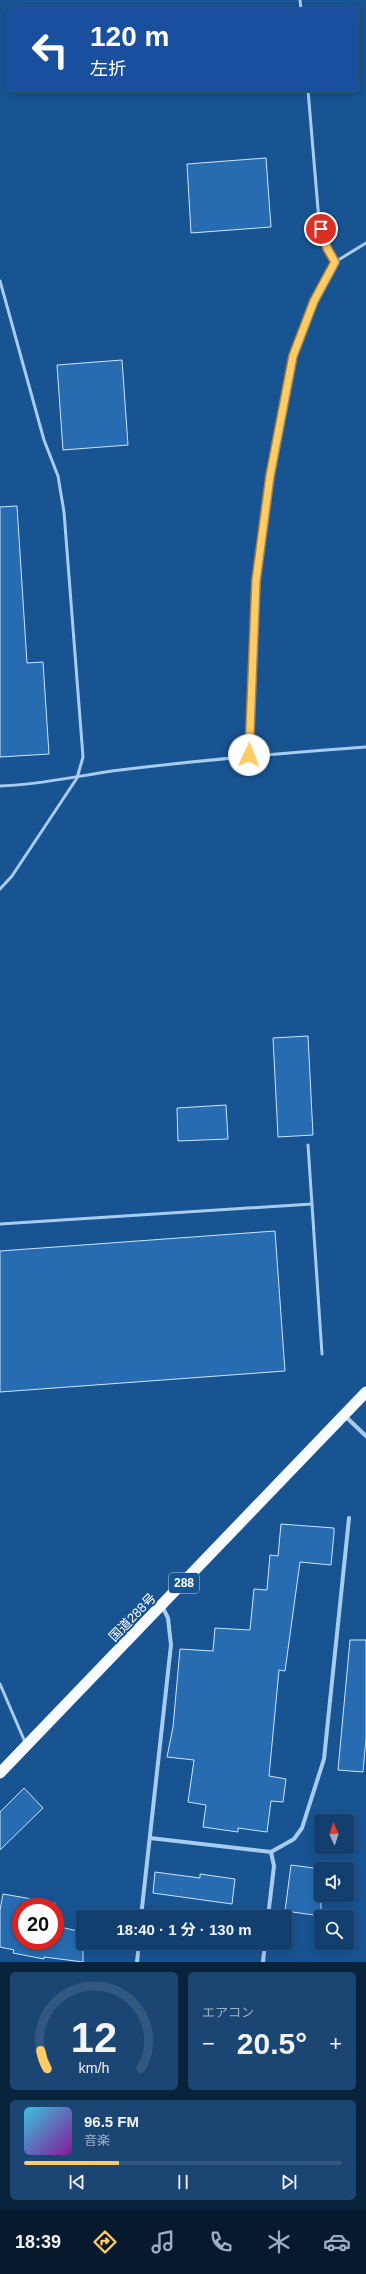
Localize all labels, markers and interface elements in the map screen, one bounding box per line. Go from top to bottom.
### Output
text: 120 m [90,21,169,52]
icon: left [24,24,76,76]
text: 左折 [90,59,126,79]
pin [304,212,338,246]
icon: arrive [310,218,332,240]
position arrow [228,734,270,776]
road number: 288 [169,1573,199,1593]
street label: 国道288号 [106,1590,159,1644]
north arrow [314,1814,354,1854]
map controls [314,1814,354,1950]
button: sound [314,1862,354,1902]
speed limit sign: 20 [12,1898,64,1950]
button: search [314,1910,354,1950]
text: 18:40 · 1 分 · 130 m [116,1921,252,1938]
text: エアコン [202,2005,254,2020]
text: 12 [71,2014,117,2061]
text: 20.5° [237,2027,307,2060]
text: − [202,2031,215,2056]
text: + [329,2031,342,2056]
text: km/h [79,2060,110,2076]
text: 96.5 FM [84,2113,139,2130]
text: 音楽 [84,2133,110,2148]
icon: previous [66,2171,88,2193]
icon: pause [172,2171,194,2193]
icon: next [278,2171,300,2193]
icon: directions [91,2228,119,2256]
icon: music [149,2228,177,2256]
icon: phone [207,2228,235,2256]
icon: climate [265,2228,293,2256]
icon: car [323,2228,351,2256]
text: 18:39 [15,2232,61,2252]

